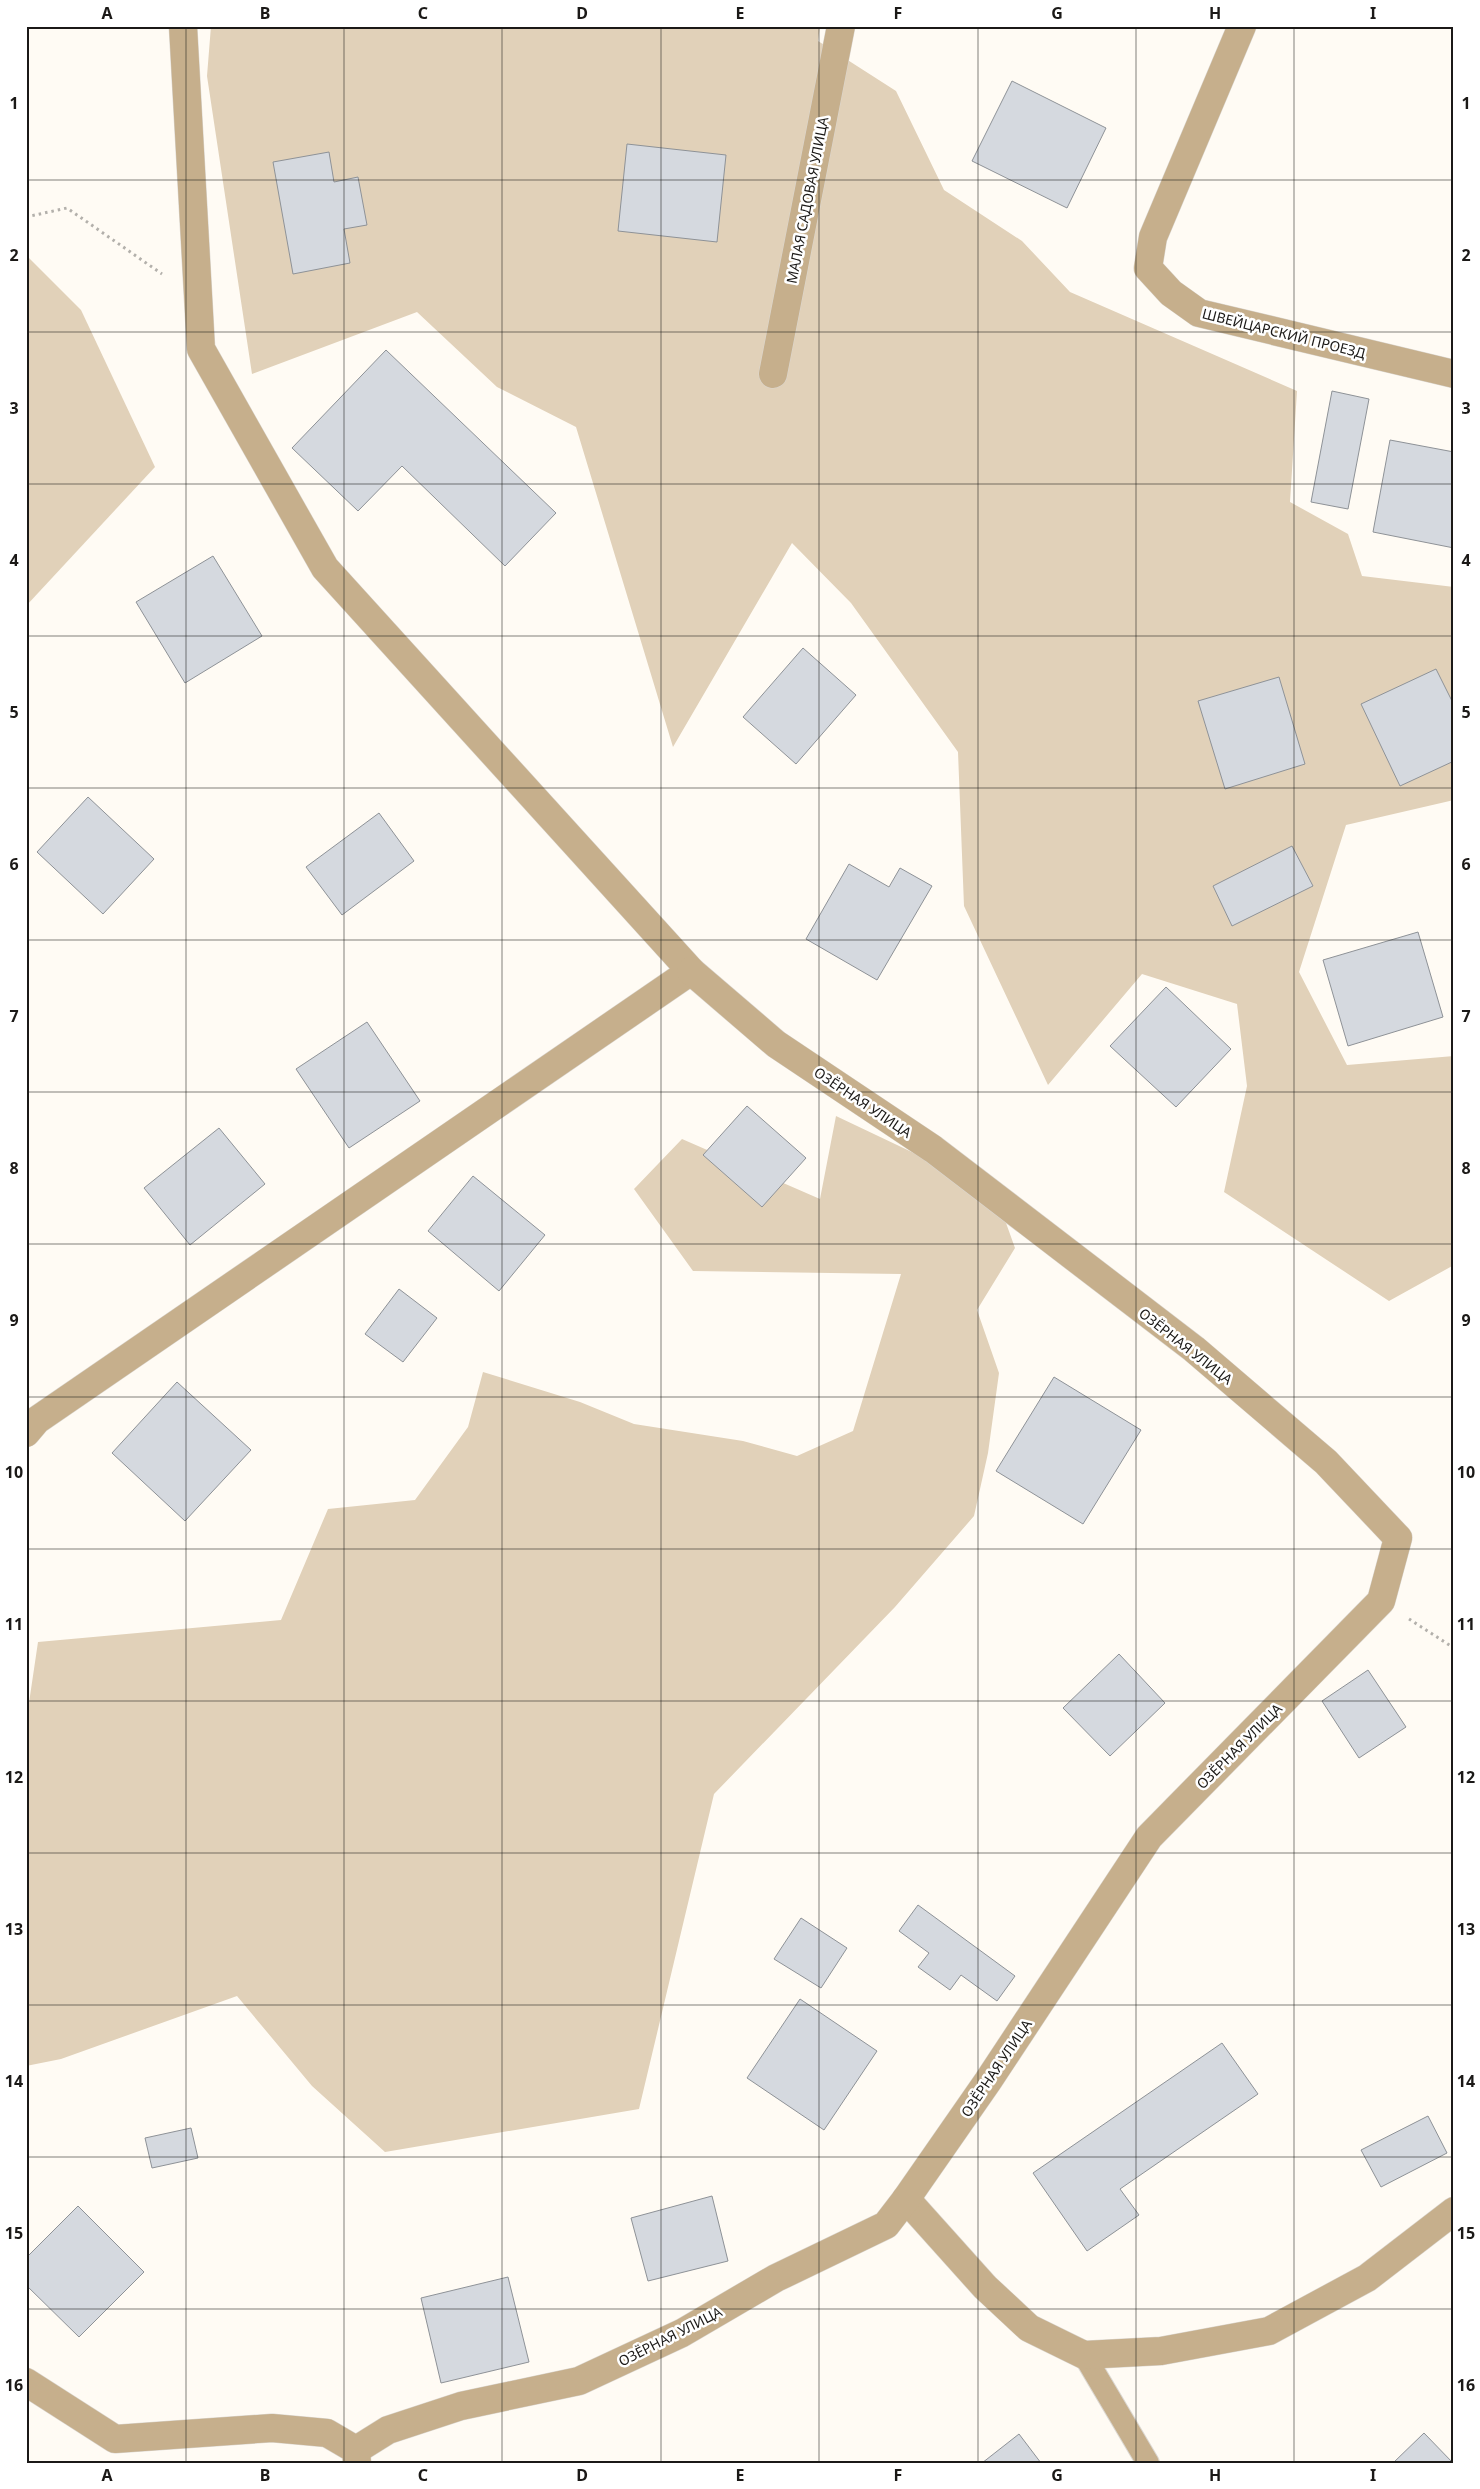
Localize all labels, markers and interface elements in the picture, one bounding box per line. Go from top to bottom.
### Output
text: A [101,2,113,24]
text: B [260,2,270,24]
text: C [418,2,428,24]
text: D [576,2,588,24]
text: E [736,2,745,24]
text: F [894,2,902,24]
text: G [1051,2,1063,24]
text: H [1209,2,1221,24]
text: I [1370,2,1376,24]
text: 1 [9,92,19,114]
text: 1 [1461,92,1471,114]
street label: МАЛАЯ САДОВАЯ УЛИЦА [782,115,832,285]
text: 2 [9,244,19,266]
text: 2 [1461,244,1471,266]
street label: ШВЕЙЦАРСКИЙ ПРОЕЗД [1200,303,1368,363]
text: 3 [9,397,19,419]
text: 3 [1461,397,1471,419]
text: 4 [9,549,19,571]
text: 4 [1461,549,1471,571]
text: 5 [9,701,19,723]
text: 5 [1461,701,1471,723]
text: 6 [9,853,19,875]
text: 6 [1461,853,1471,875]
text: 7 [9,1005,19,1027]
text: 7 [1461,1005,1471,1027]
street label: ОЗЁРНАЯ УЛИЦА [811,1062,916,1142]
text: 8 [9,1157,19,1179]
text: 8 [1461,1157,1471,1179]
street label: ОЗЁРНАЯ УЛИЦА [1135,1303,1237,1389]
text: 9 [9,1309,19,1331]
text: 9 [1461,1309,1471,1331]
text: 10 [5,1461,23,1483]
text: 10 [1457,1461,1475,1483]
text: 11 [5,1613,23,1635]
text: 11 [1457,1613,1475,1635]
street label: ОЗЁРНАЯ УЛИЦА [1192,1699,1286,1793]
text: 12 [5,1766,23,1788]
text: 12 [1457,1766,1475,1788]
text: 13 [5,1918,23,1940]
text: 13 [1457,1918,1475,1940]
street label: ОЗЁРНАЯ УЛИЦА [956,2015,1036,2120]
text: 14 [5,2070,23,2092]
text: 14 [1457,2070,1475,2092]
text: 15 [5,2222,23,2244]
text: 15 [1457,2222,1475,2244]
street label: ОЗЁРНАЯ УЛИЦА [615,2302,725,2370]
text: 16 [5,2374,23,2396]
text: 16 [1457,2374,1475,2396]
text: A [101,2464,113,2486]
text: B [260,2464,270,2486]
text: C [418,2464,428,2486]
text: D [576,2464,588,2486]
text: E [736,2464,745,2486]
text: F [894,2464,902,2486]
text: G [1051,2464,1063,2486]
text: H [1209,2464,1221,2486]
text: I [1370,2464,1376,2486]

